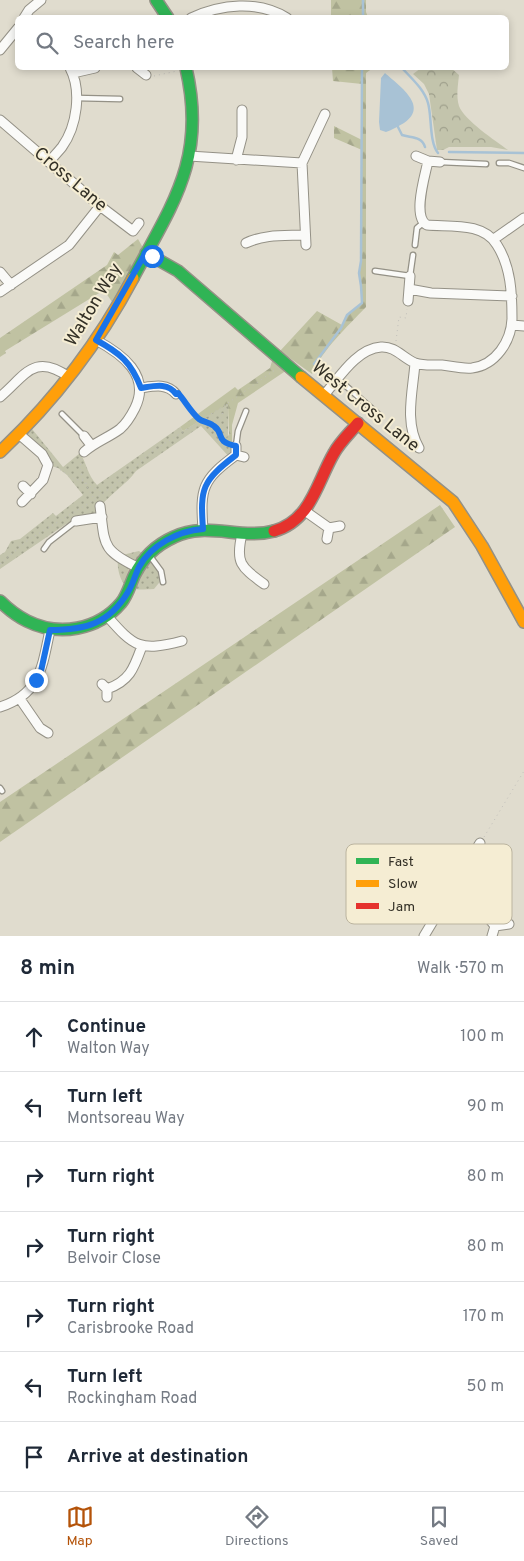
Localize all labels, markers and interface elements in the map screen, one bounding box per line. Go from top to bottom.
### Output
search box [15,15,509,70]
icon: search [33,29,61,57]
text: Search here [73,31,175,55]
street label: Cross Lane [29,143,111,217]
route start [141,245,164,268]
street label: Walton Way [60,259,128,351]
street label: West Cross Lane [306,356,424,458]
route end [25,669,48,692]
legend [346,844,512,924]
text: Fast [388,854,414,871]
text: Slow [388,876,418,893]
text: Jam [388,899,415,916]
text: 8 min [20,955,75,982]
text: Walk · 570 m [417,959,504,979]
text: Continue [67,1015,146,1039]
icon: ahead [20,1023,48,1051]
text: 100 m [460,1027,504,1047]
text: Walton Way [67,1039,150,1059]
text: Turn left [67,1085,143,1109]
icon: left [20,1093,48,1121]
text: 90 m [467,1097,504,1117]
text: Montsoreau Way [67,1109,185,1129]
icon: right [20,1163,48,1191]
text: Turn right [67,1165,155,1189]
text: 80 m [467,1167,504,1187]
text: Turn right [67,1225,155,1249]
icon: right [20,1233,48,1261]
text: 80 m [467,1237,504,1257]
text: Belvoir Close [67,1249,161,1269]
text: Turn right [67,1295,155,1319]
icon: right [20,1303,48,1331]
text: 170 m [463,1307,504,1327]
text: Carisbrooke Road [67,1319,194,1339]
text: Turn left [67,1365,143,1389]
icon: left [20,1373,48,1401]
text: 50 m [467,1377,504,1397]
text: Rockingham Road [67,1389,197,1409]
icon: arrive [20,1443,48,1471]
text: Arrive at destination [67,1445,248,1469]
tab: Map [66,1503,94,1550]
tab: Directions [225,1503,289,1550]
tab: Saved [420,1503,458,1550]

